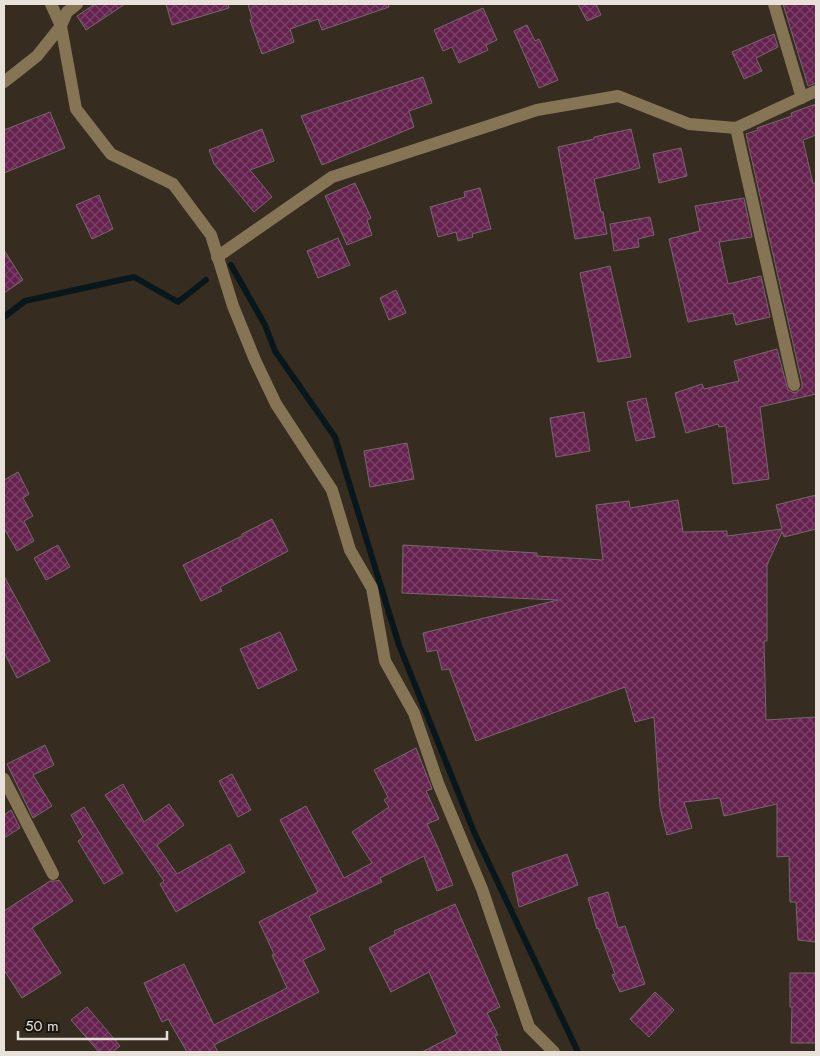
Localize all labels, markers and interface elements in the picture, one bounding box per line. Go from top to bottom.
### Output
scale bar [18,1008,166,1040]
text: 50 m [25,1015,59,1037]

